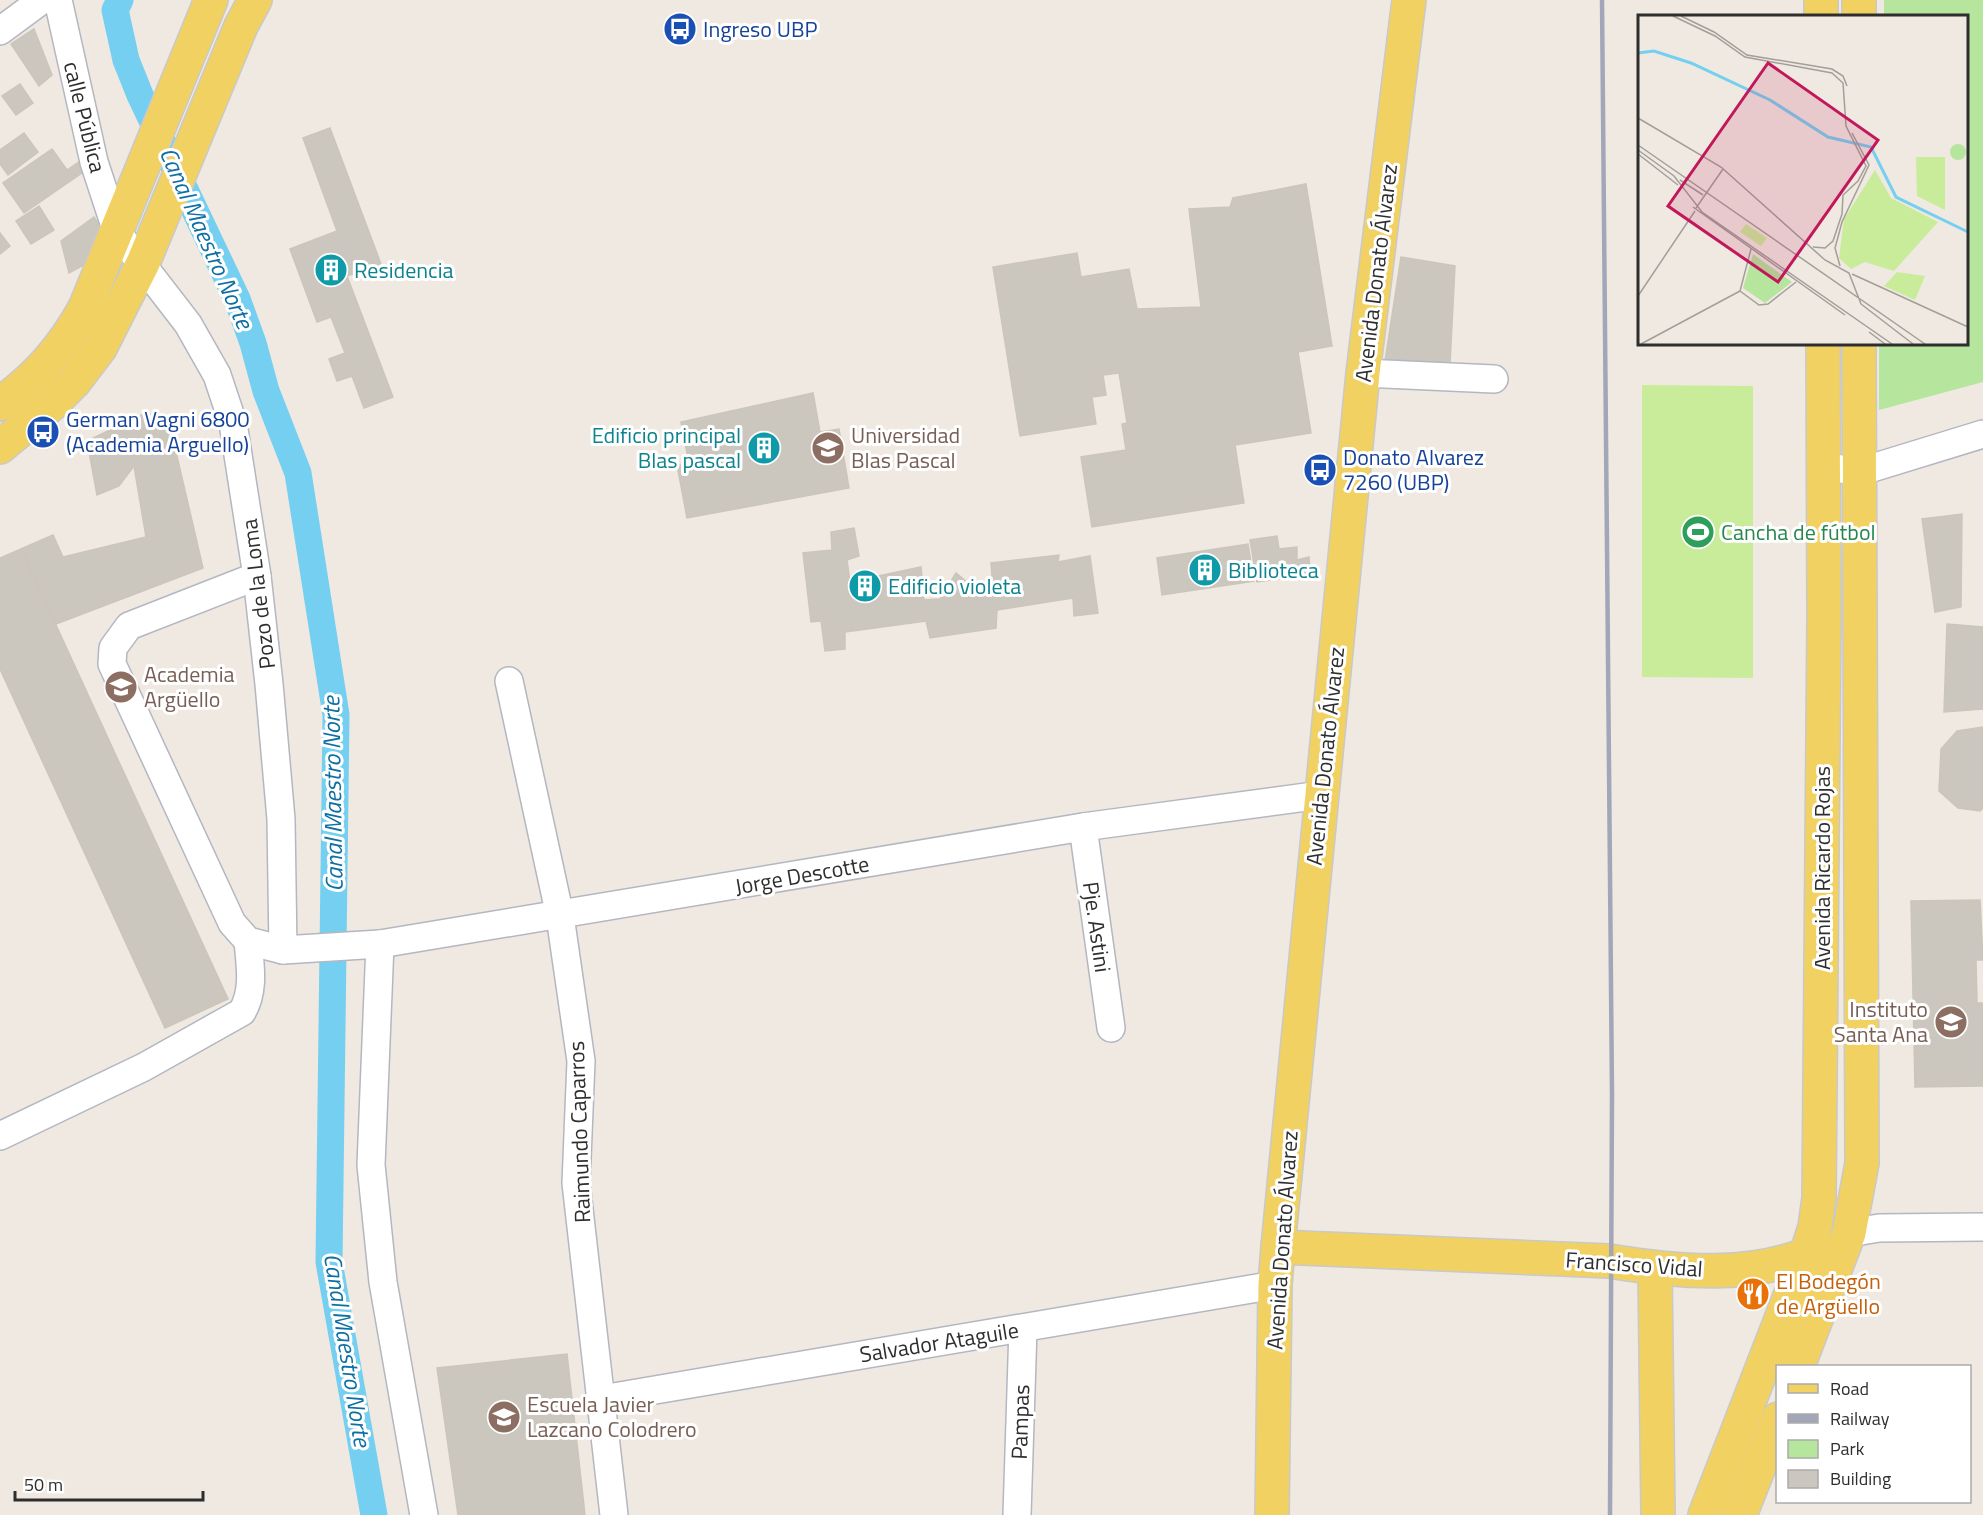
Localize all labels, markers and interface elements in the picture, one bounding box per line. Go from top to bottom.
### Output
bus stop icon: Ingreso UBP [662,11,698,47]
place label: Ingreso UBP [703,12,818,46]
inset map [1638,15,1968,345]
street label: calle Pública [55,58,115,176]
water label: Canal Maestro Norte [151,141,264,336]
street label: Avenida Donato Álvarez [1346,162,1406,384]
building icon: Residencia [313,252,349,288]
place label: Residencia [354,253,454,287]
place label: German Vagni 6800 (Academia Arguello) [66,402,250,461]
bus stop icon: German Vagni 6800 (Academia Arguello) [25,414,61,450]
place label: Edificio principal Blas pascal [592,418,741,477]
place label: Universidad Blas Pascal [851,418,960,477]
building icon: Edificio principal Blas pascal [746,430,782,466]
school or university icon: Universidad Blas Pascal [810,430,846,466]
place label: Donato Alvarez 7260 (UBP) [1343,440,1484,499]
bus stop icon: Donato Alvarez 7260 (UBP) [1302,452,1338,488]
sports icon: Cancha de fútbol [1680,514,1716,550]
place label: Cancha de fútbol [1721,515,1876,549]
street label: Pozo de la Loma [232,517,284,671]
building icon: Biblioteca [1187,552,1223,588]
place label: Biblioteca [1228,553,1319,587]
building icon: Edificio violeta [847,568,883,604]
place label: Edificio violeta [888,569,1021,603]
street label: Avenida Donato Álvarez [1297,645,1353,867]
place label: Academia Argüello [144,657,235,716]
school or university icon: Academia Argüello [103,669,139,705]
water label: Canal Maestro Norte [312,694,352,892]
street label: Avenida Ricardo Rojas [1805,766,1839,970]
street label: Jorge Descotte [732,846,872,904]
street label: Pje. Astini [1074,880,1120,974]
place label: Instituto Santa Ana [1834,992,1928,1051]
school or university icon: Instituto Santa Ana [1933,1004,1969,1040]
street label: Raimundo Caparros [559,1041,599,1223]
street label: Avenida Donato Álvarez [1257,1129,1307,1351]
street label: Francisco Vidal [1564,1242,1704,1286]
water label: Canal Maestro Norte [315,1250,381,1451]
place label: El Bodegón de Argüello [1776,1264,1881,1323]
restaurant icon: El Bodegón de Argüello [1735,1276,1771,1312]
street label: Salvador Ataguile [857,1313,1021,1371]
legend [1776,1365,1971,1503]
text: Road [1830,1375,1869,1402]
street label: Pampas [1002,1384,1038,1460]
place label: Escuela Javier Lazcano Colodrero [527,1387,697,1446]
school or university icon: Escuela Javier Lazcano Colodrero [486,1399,522,1435]
text: Railway [1830,1405,1890,1432]
text: Park [1830,1435,1865,1462]
scale bar [15,1464,202,1502]
text: Building [1830,1465,1891,1492]
text: 50 m [24,1471,63,1498]

